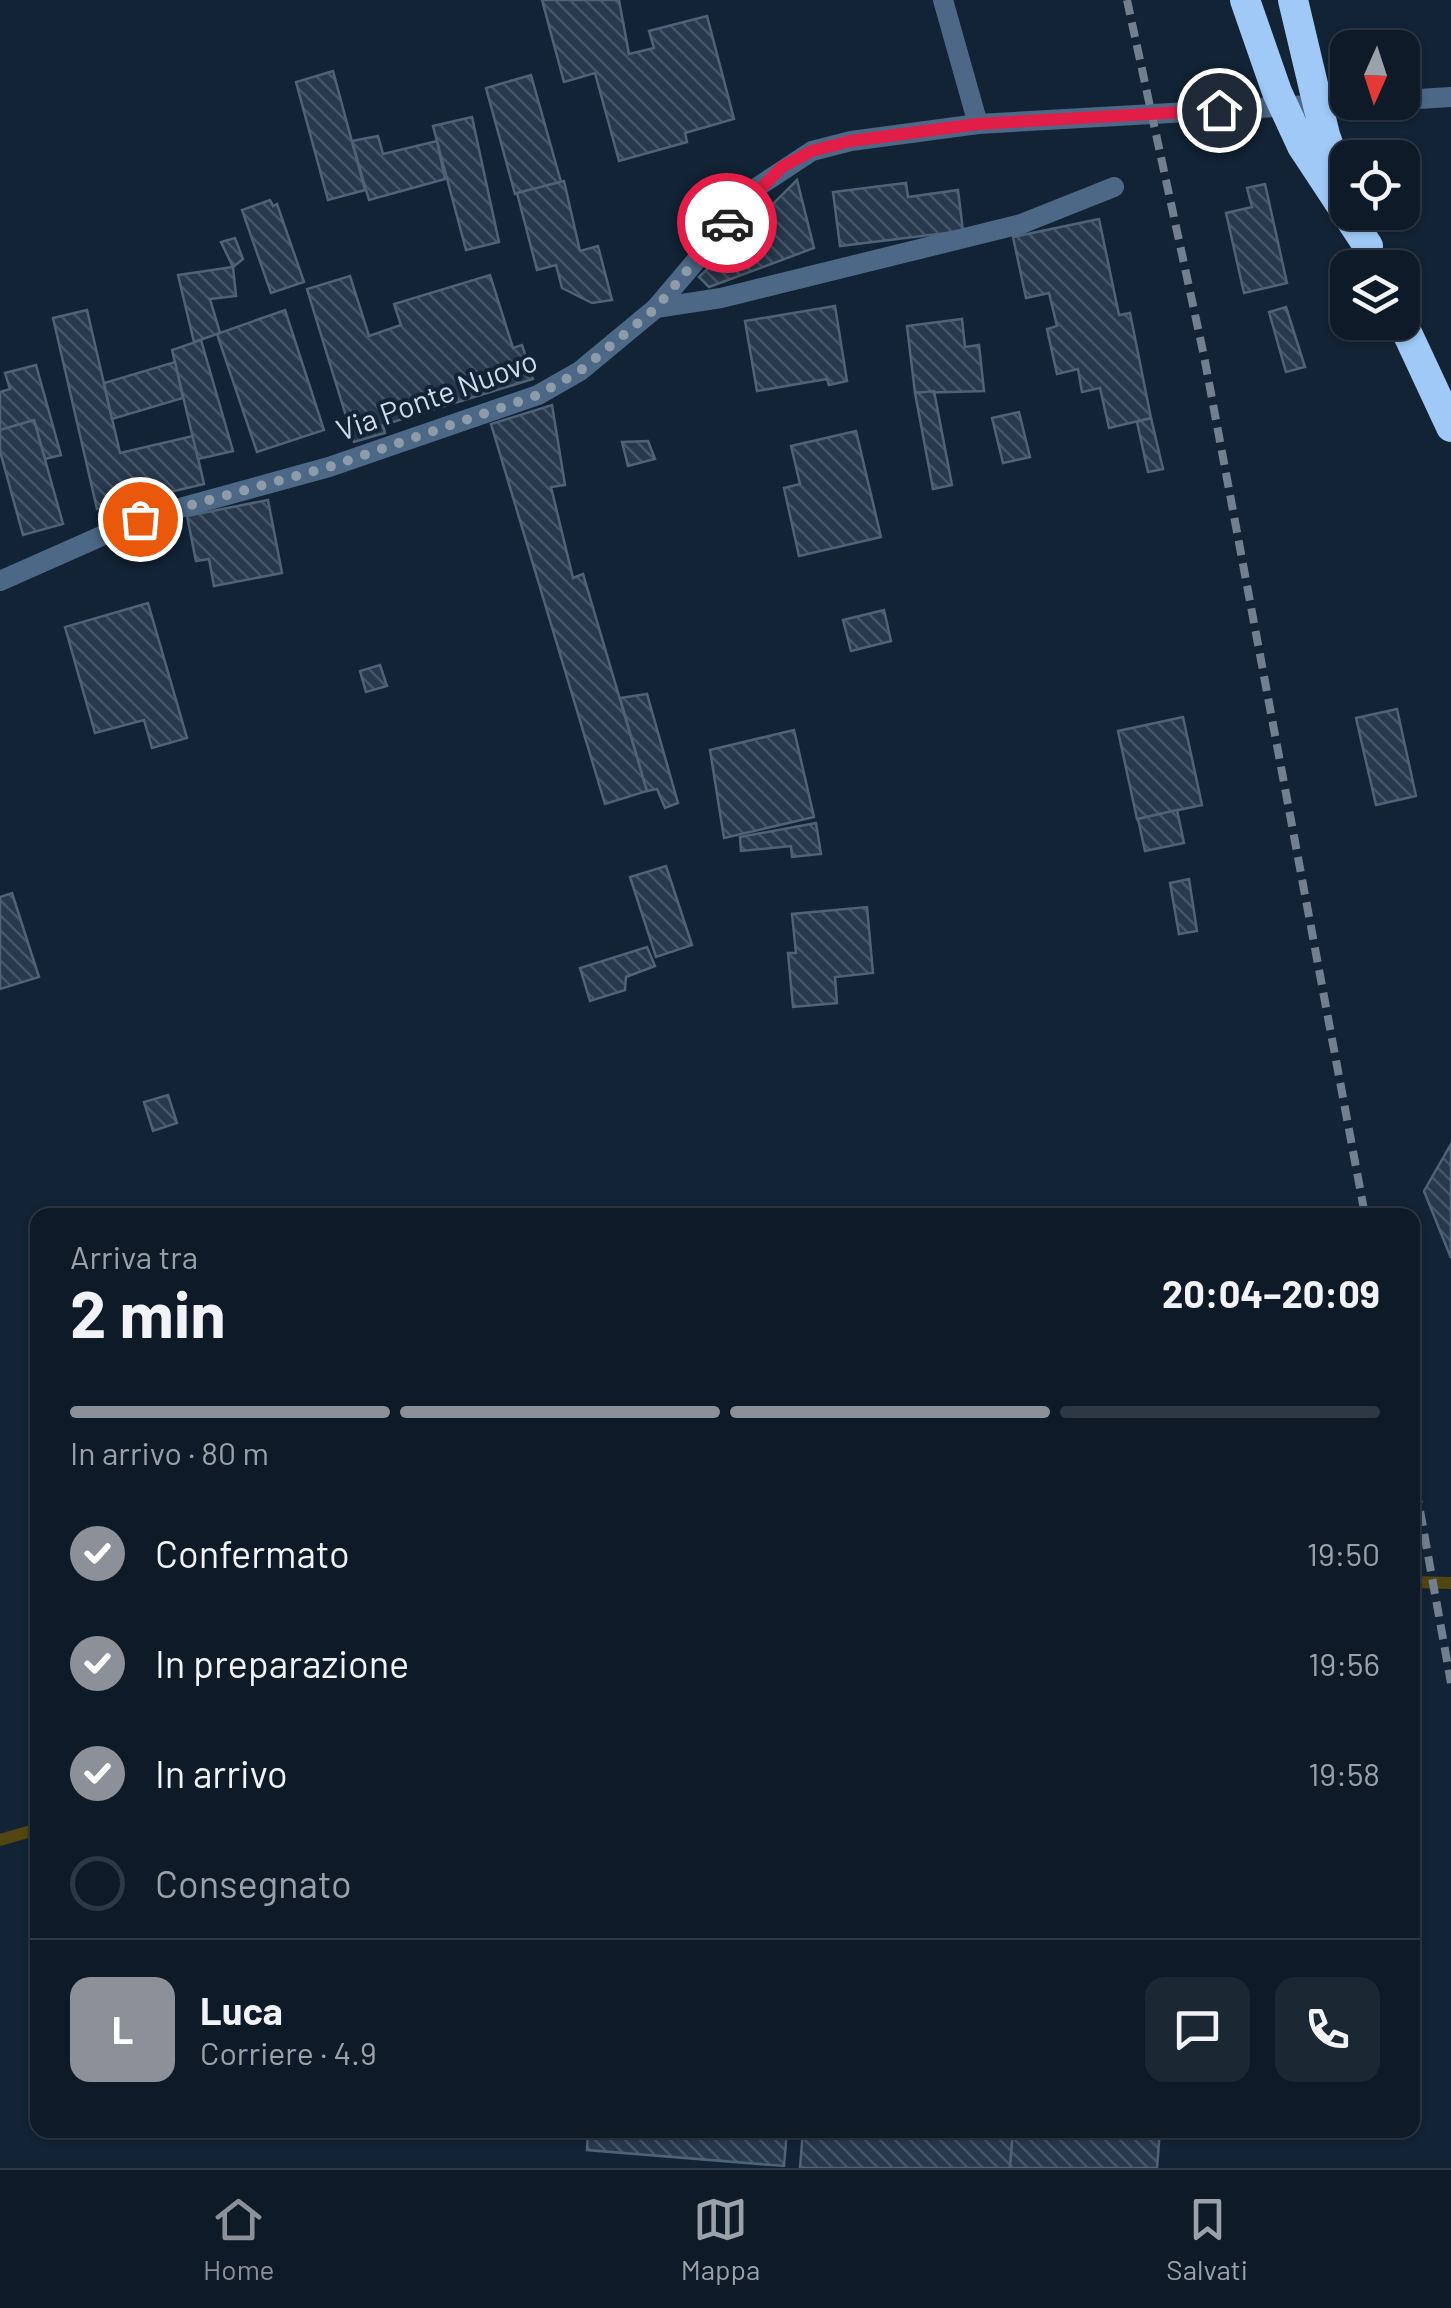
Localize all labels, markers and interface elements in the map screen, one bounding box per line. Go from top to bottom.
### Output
north arrow [1330,30,1420,120]
map controls [1330,30,1420,340]
pin [1177,68,1262,153]
icon: home [1192,83,1247,138]
button: locate [1330,140,1420,230]
courier [677,173,777,273]
icon: car [700,196,755,251]
button: layers [1330,250,1420,340]
street label: Via Ponte Nuovo [331,341,542,447]
pin [98,477,183,562]
icon: bag [113,492,168,547]
text: Arriva tra [70,1237,198,1275]
text: 20:04–20:09 [1162,1270,1380,1316]
text: 2 min [70,1273,226,1351]
text: In arrivo · 80 m [70,1433,269,1471]
icon: check [70,1526,125,1581]
text: Confermato [155,1530,350,1576]
text: 19:50 [1307,1534,1380,1572]
icon: check [70,1636,125,1691]
text: In preparazione [155,1640,409,1686]
text: 19:56 [1308,1644,1380,1682]
icon: check [70,1746,125,1801]
text: In arrivo [155,1750,288,1796]
text: 19:58 [1308,1754,1380,1792]
text: Consegnato [155,1860,352,1906]
button: chat [1145,1977,1250,2082]
button: phone [1275,1977,1380,2082]
text: Luca [200,1987,283,2033]
text: L [112,2006,133,2052]
text: Corriere · 4.9 [200,2033,377,2071]
tab: Home [203,2192,275,2286]
tab: Mappa [681,2192,760,2286]
tab: Salvati [1166,2192,1248,2286]

